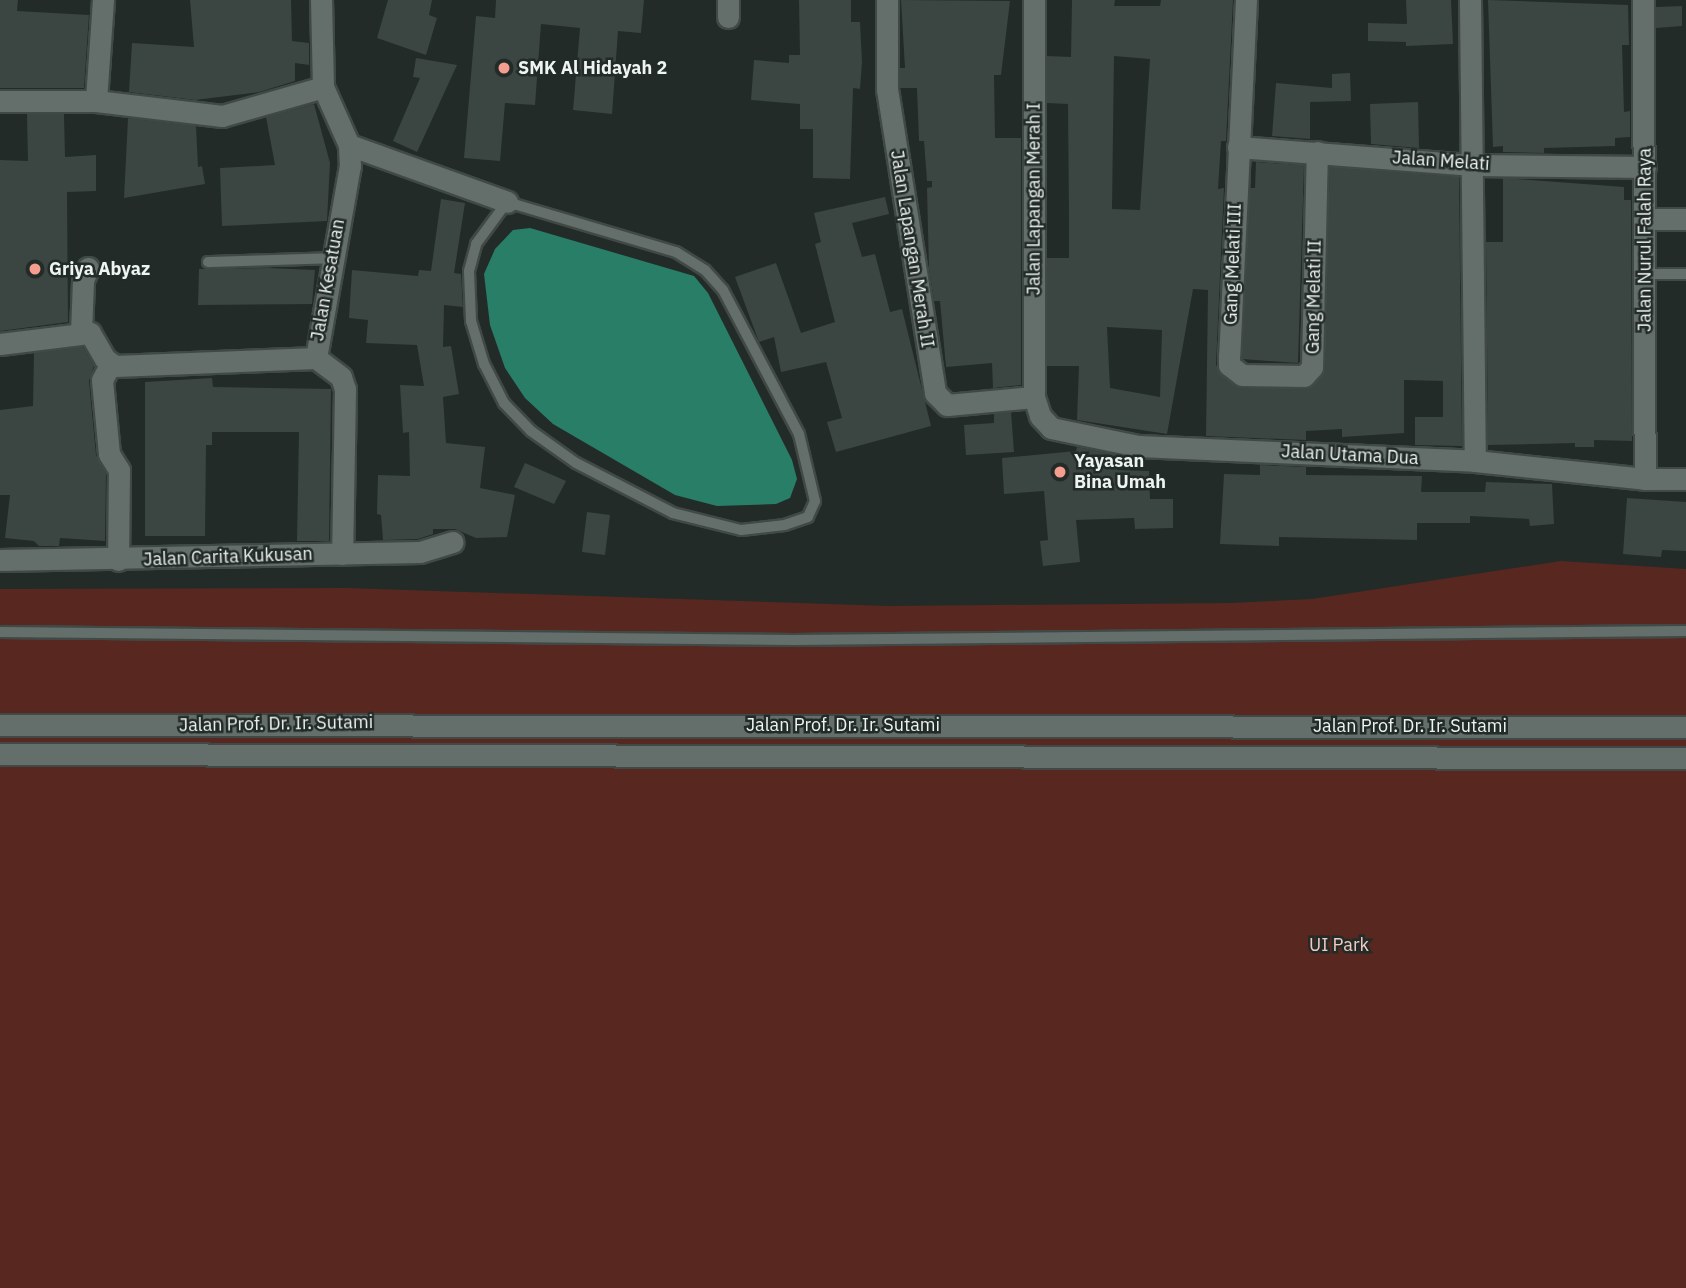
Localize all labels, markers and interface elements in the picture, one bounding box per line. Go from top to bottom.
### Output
place label: SMK Al Hidayah 2 [518,57,667,79]
marker: SMK Al Hidayah 2 [496,60,512,76]
street label: Jalan Lapangan Merah I [1023,103,1045,295]
street label: Jalan Melati [1392,147,1490,175]
street label: Jalan Nurul Falah Raya [1634,148,1656,332]
street label: Jalan Lapangan Merah II [886,149,938,349]
street label: Gang Melati III [1220,203,1246,325]
street label: Jalan Kesatuan [307,217,349,343]
street label: Gang Melati II [1302,240,1326,354]
place label: Griya Abyaz [49,258,150,280]
marker: Griya Abyaz [27,261,43,277]
street label: Jalan Utama Dua [1281,441,1419,469]
place label: Yayasan Bina Umah [1074,451,1166,494]
marker: Yayasan Bina Umah [1052,464,1068,480]
street label: Jalan Carita Kukusan [143,543,313,571]
street label: Jalan Prof. Dr. Ir. Sutami [179,712,373,736]
street label: Jalan Prof. Dr. Ir. Sutami [746,714,940,736]
street label: Jalan Prof. Dr. Ir. Sutami [1313,715,1507,737]
park label: UI Park [1309,934,1369,956]

